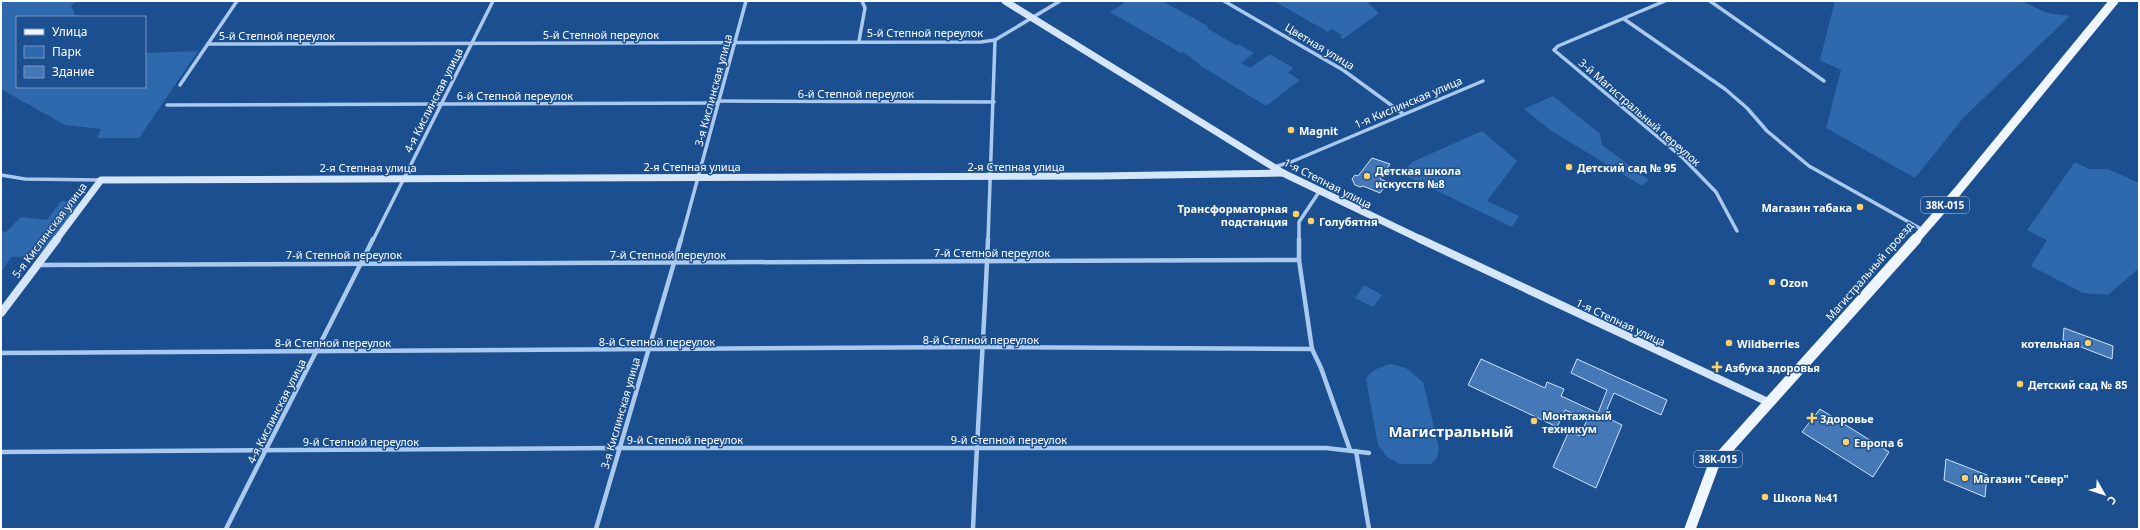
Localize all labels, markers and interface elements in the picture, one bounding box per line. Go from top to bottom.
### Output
legend [16,16,146,88]
street label: Цветная улица [1282,19,1358,73]
text: Улица [52,23,87,40]
street label: 5-й Степной переулок [867,25,983,40]
street label: 5-й Степной переулок [543,27,659,42]
street label: 5-й Степной переулок [219,28,335,43]
street label: 3-я Кислинская улица [691,32,735,148]
text: Парк [52,43,82,60]
street label: 4-я Кислинская улица [400,45,466,155]
street label: 3-й Магистральный переулок [1576,55,1704,169]
text: Здание [52,63,95,80]
street label: 1-я Кислинская улица [1352,72,1464,132]
street label: 6-й Степной переулок [798,86,914,101]
street label: 6-й Степной переулок [457,88,573,103]
place label: Magnit [1299,123,1338,138]
marker: Magnit [1286,125,1296,135]
street label: 1-я Степная улица [1281,154,1375,212]
street label: 2-я Степная улица [643,159,741,174]
street label: 2-я Степная улица [967,159,1065,174]
street label: 2-я Степная улица [319,160,417,175]
place label: Детский сад № 95 [1577,160,1676,175]
marker: Детский сад № 95 [1564,162,1574,172]
place label: Детская школа искусств №8 [1375,163,1461,191]
marker: Детская школа искусств №8 [1362,171,1372,181]
street label: 5-я Кислинская улица [8,179,90,281]
road number: 38К-015 [1921,197,1969,213]
place label: Магазин табака [1761,200,1852,215]
place label: Трансформаторная подстанция [1178,201,1288,229]
marker: Магазин табака [1855,202,1865,212]
marker: Трансформаторная подстанция [1291,209,1301,219]
place label: Голубятня [1319,214,1378,229]
marker: Голубятня [1306,216,1316,226]
street label: Магистральный проезд [1822,218,1916,324]
street label: 7-й Степной переулок [934,245,1050,260]
street label: 7-й Степной переулок [286,247,402,262]
street label: 7-й Степной переулок [610,247,726,262]
place label: Ozon [1780,275,1808,290]
marker: Ozon [1767,277,1777,287]
street label: 1-я Степная улица [1574,295,1668,349]
street label: 8-й Степной переулок [923,332,1039,347]
street label: 8-й Степной переулок [599,334,715,349]
street label: 8-й Степной переулок [275,335,391,350]
place label: Wildberries [1737,336,1800,351]
place label: котельная [2021,336,2080,351]
marker: Wildberries [1724,338,1734,348]
marker: котельная [2083,338,2093,348]
street label: 3-я Кислинская улица [597,355,643,471]
street label: 4-я Кислинская улица [243,356,309,466]
place label: Азбука здоровья [1725,360,1820,375]
marker: Азбука здоровья [1712,362,1722,372]
place label: Детский сад № 85 [2028,377,2127,392]
marker: Детский сад № 85 [2015,379,2025,389]
place label: Монтажный техникум [1542,408,1612,436]
place label: Здоровье [1820,411,1874,426]
marker: Здоровье [1807,413,1817,423]
marker: Монтажный техникум [1529,416,1539,426]
district label: Магистральный [1388,421,1514,441]
street label: 9-й Степной переулок [627,432,743,447]
street label: 9-й Степной переулок [951,432,1067,447]
street label: 9-й Степной переулок [303,434,419,449]
place label: Европа 6 [1854,435,1903,450]
marker: Европа 6 [1841,437,1851,447]
road number: 38К-015 [1694,451,1742,467]
place label: Магазин "Север" [1973,471,2069,486]
marker: Магазин "Север" [1960,473,1970,483]
north arrow [2084,474,2124,514]
place label: Школа №41 [1773,490,1838,505]
marker: Школа №41 [1760,492,1770,502]
text: С [2104,493,2120,508]

